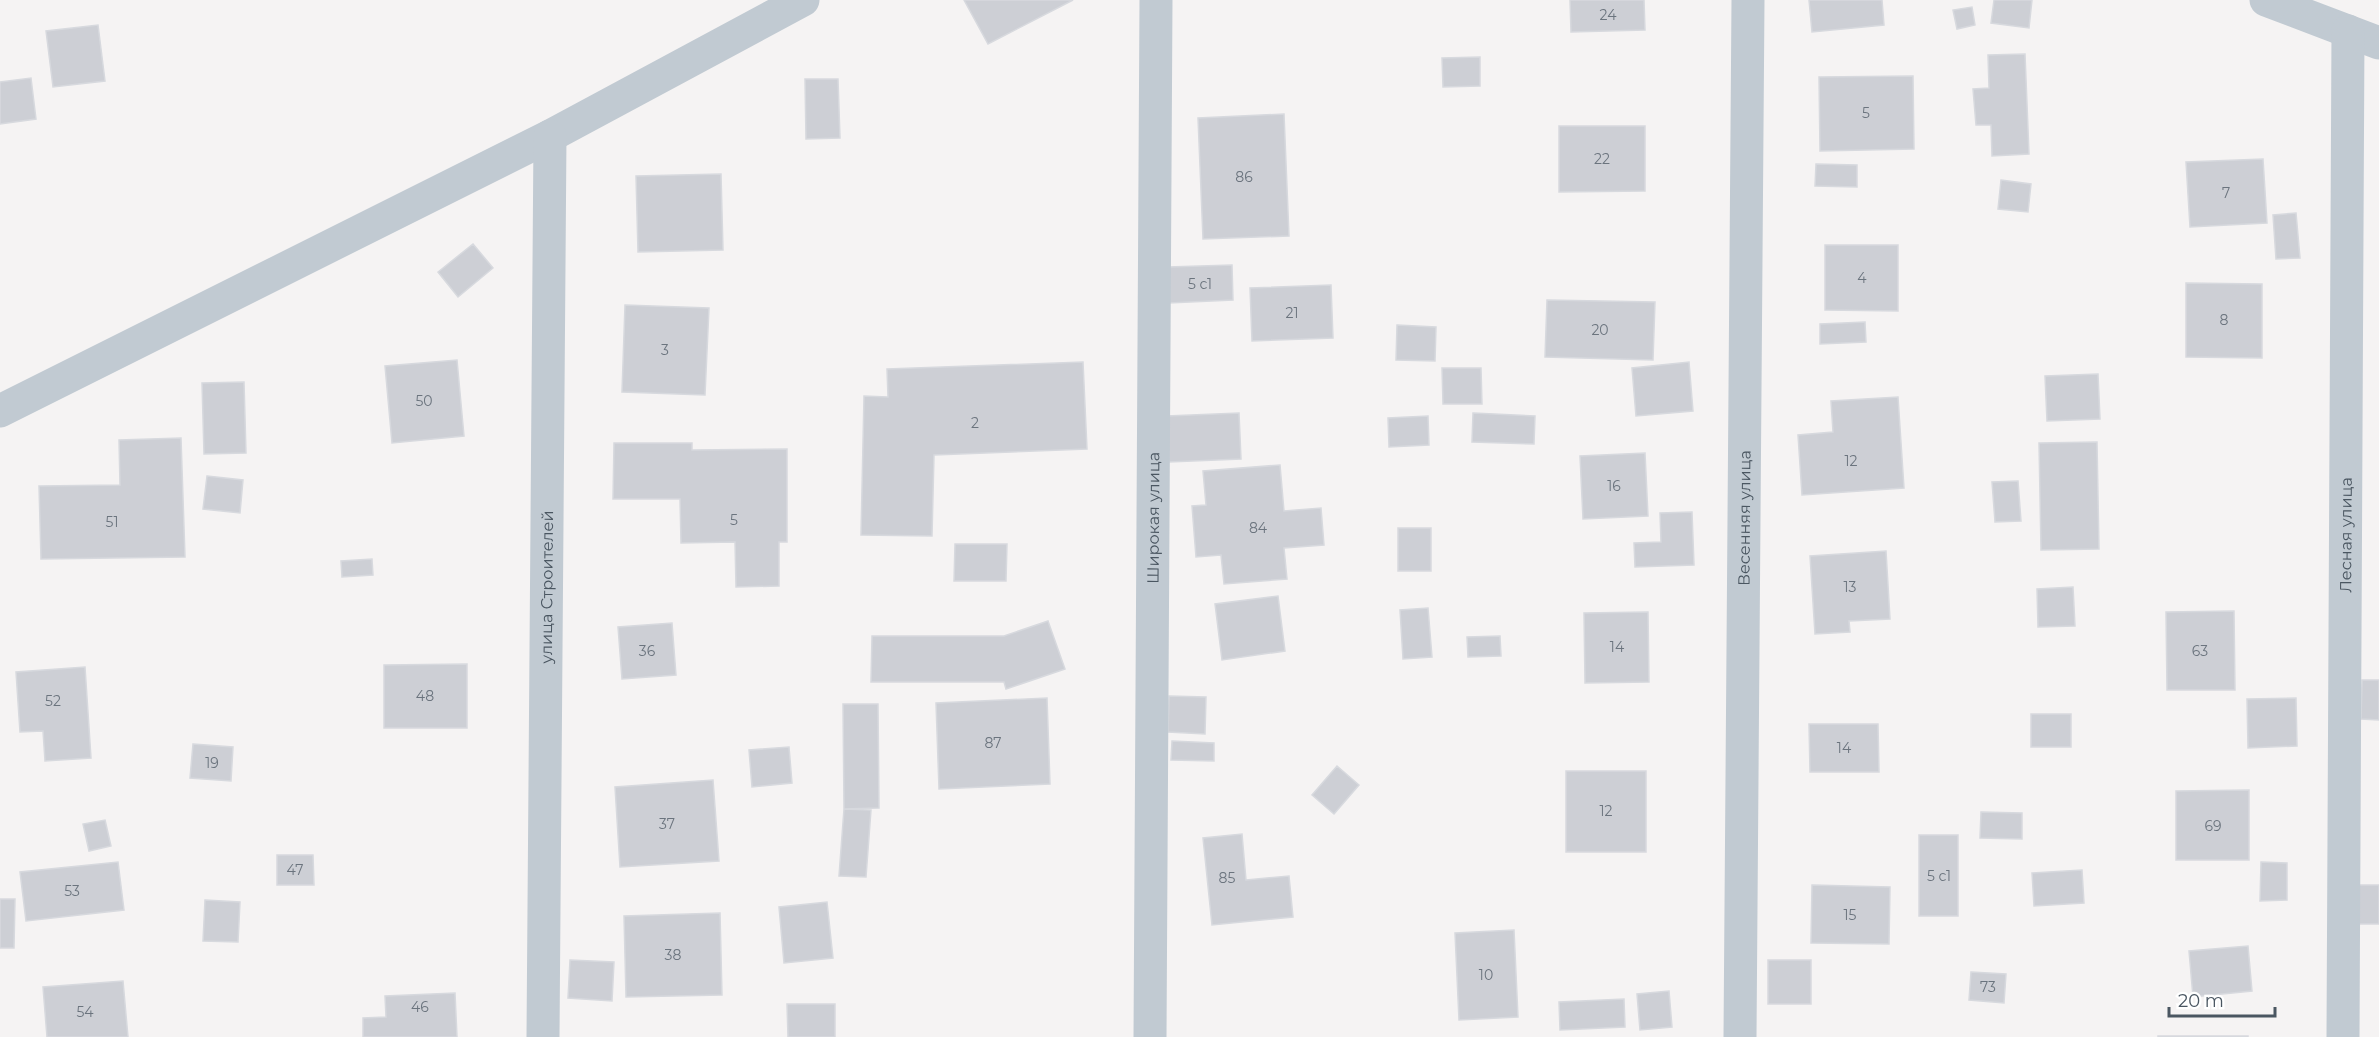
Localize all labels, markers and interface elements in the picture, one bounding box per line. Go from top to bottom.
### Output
house number: 24 [1600,6,1617,24]
house number: 5 [1862,104,1870,122]
house number: 22 [1594,150,1610,168]
house number: 86 [1235,168,1253,186]
house number: 7 [2222,184,2230,202]
house number: 4 [1857,269,1867,287]
house number: 5 с1 [1188,275,1212,293]
house number: 21 [1285,304,1299,322]
house number: 8 [2220,311,2229,329]
house number: 20 [1591,321,1609,339]
house number: 3 [661,341,669,359]
house number: 50 [415,392,433,410]
house number: 2 [971,414,979,432]
street label: Весенняя улица [1734,450,1754,586]
street label: Широкая улица [1143,452,1163,584]
house number: 12 [1844,452,1858,470]
house number: 16 [1607,477,1621,495]
street label: Лесная улица [2336,477,2355,593]
street label: улица Строителей [536,510,557,665]
house number: 5 [730,511,738,529]
house number: 51 [106,513,118,531]
house number: 84 [1249,519,1268,537]
house number: 13 [1844,578,1857,596]
house number: 14 [1610,638,1625,656]
house number: 36 [639,642,656,660]
house number: 63 [2192,642,2208,660]
house number: 48 [416,687,434,705]
house number: 52 [45,692,61,710]
house number: 87 [984,734,1002,752]
house number: 14 [1837,739,1852,757]
house number: 19 [205,754,219,772]
house number: 12 [1599,802,1613,820]
house number: 37 [659,815,675,833]
house number: 69 [2204,817,2222,835]
house number: 47 [287,861,303,879]
house number: 5 с1 [1927,867,1951,885]
house number: 85 [1219,869,1236,887]
house number: 53 [64,882,80,900]
house number: 15 [1844,906,1857,924]
house number: 38 [665,946,681,964]
house number: 10 [1479,966,1493,984]
house number: 73 [1980,978,1996,996]
scale bar [2169,980,2276,1018]
text: 20 m [2178,990,2224,1012]
house number: 46 [411,998,429,1016]
house number: 54 [76,1003,94,1021]

